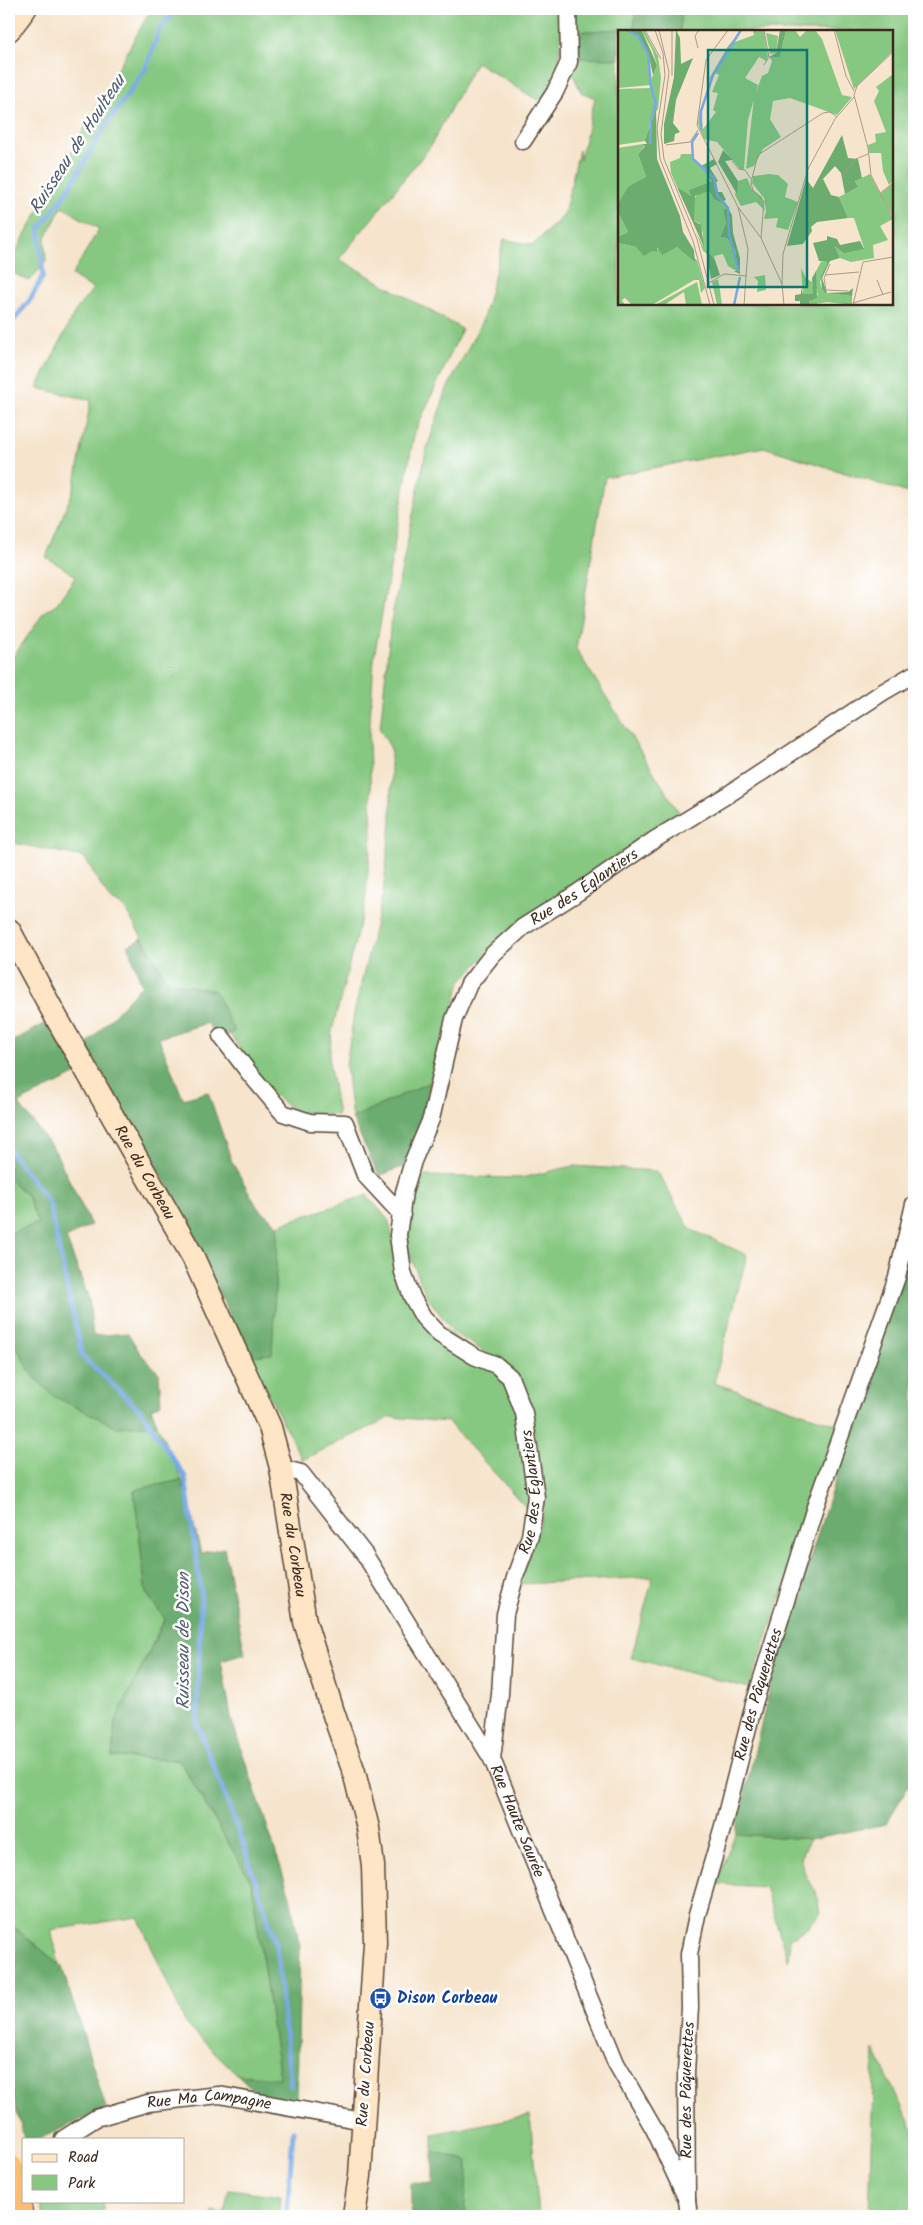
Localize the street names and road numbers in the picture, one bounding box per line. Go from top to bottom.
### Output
street label: Rue des Églantiers [525,842,643,932]
street label: Rue du Corbeau [108,1120,182,1225]
street label: Rue des Églantiers [512,1428,549,1558]
street label: Rue du Corbeau [272,1491,314,1599]
street label: Rue des Pâquerettes [728,1625,789,1763]
street label: Rue Haute Saurée [483,1761,552,1881]
street label: Rue du Corbeau [350,2020,382,2128]
street label: Rue des Pâquerettes [673,2021,702,2159]
street label: Rue Ma Campagne [146,2082,274,2117]

